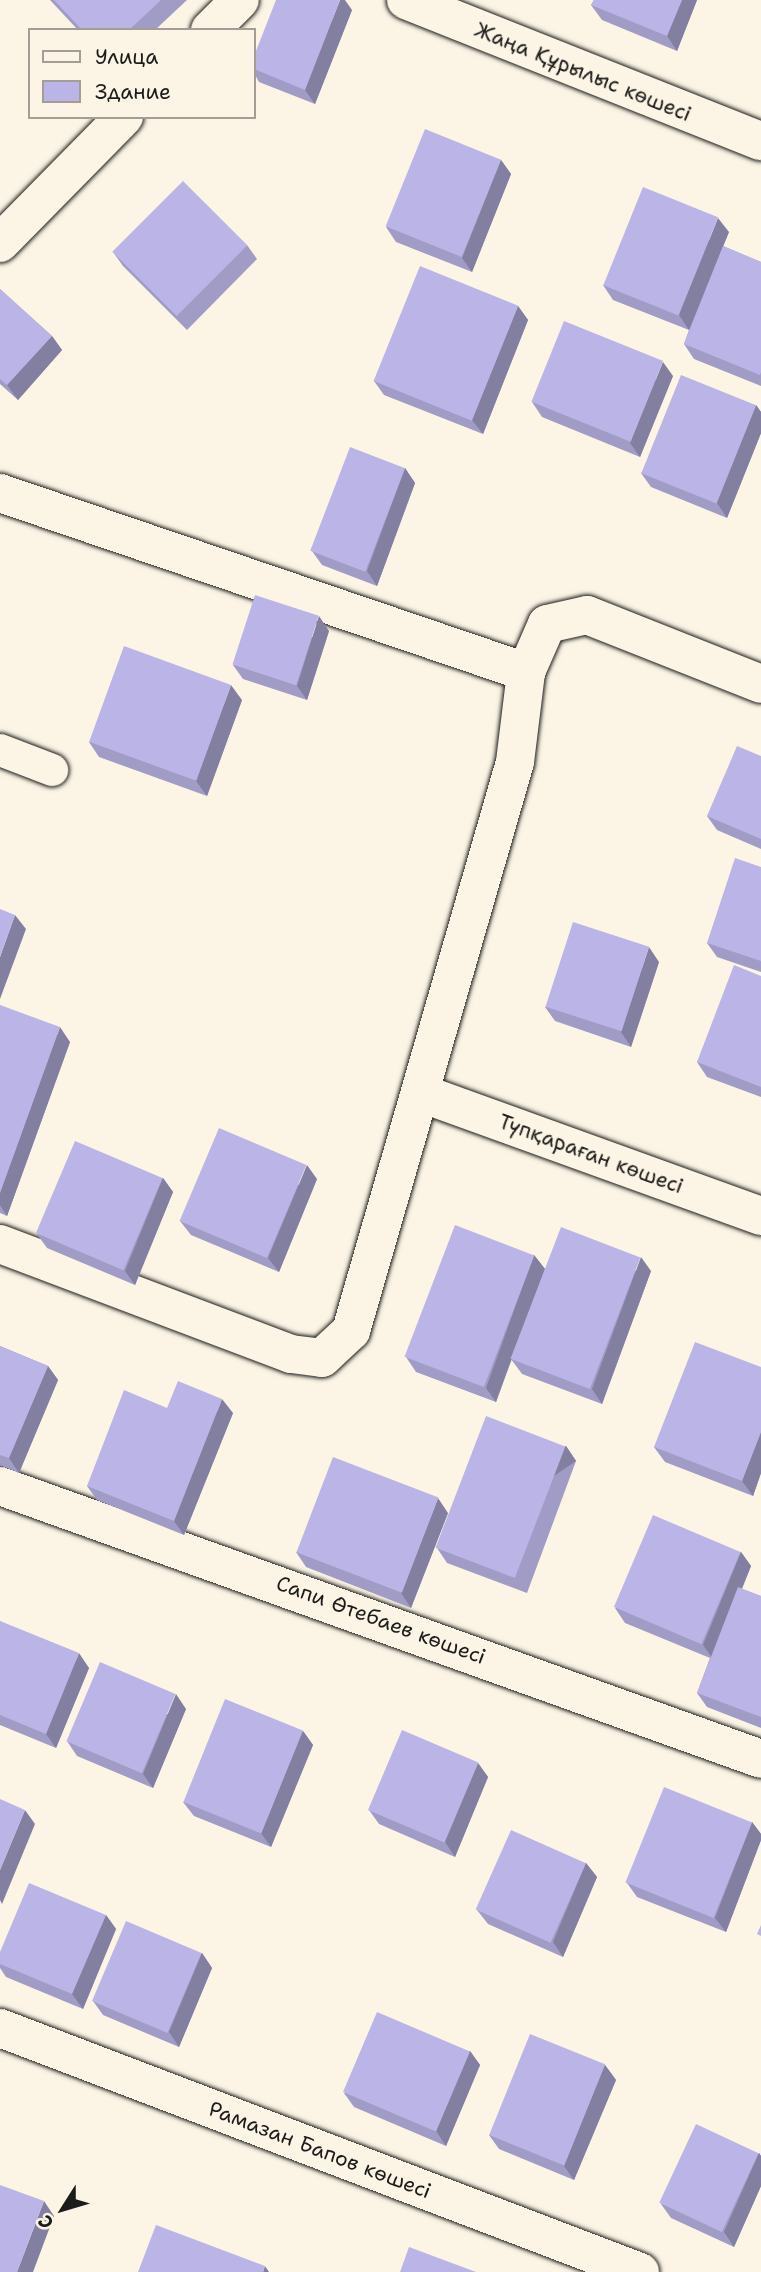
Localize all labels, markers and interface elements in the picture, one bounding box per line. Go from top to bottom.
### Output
street label: Жаңа Құрылыс көшесі [471,17,695,127]
legend [28,28,256,119]
text: Улица [95,43,158,71]
text: Здание [95,78,171,106]
street label: Түпқараған көшесі [495,1109,687,1199]
street label: Сапи Өтебаев көшесі [273,1570,489,1670]
street label: Рамазан Бапов көшесі [205,2096,435,2204]
north arrow [28,2174,98,2244]
text: С [32,2210,59,2234]

